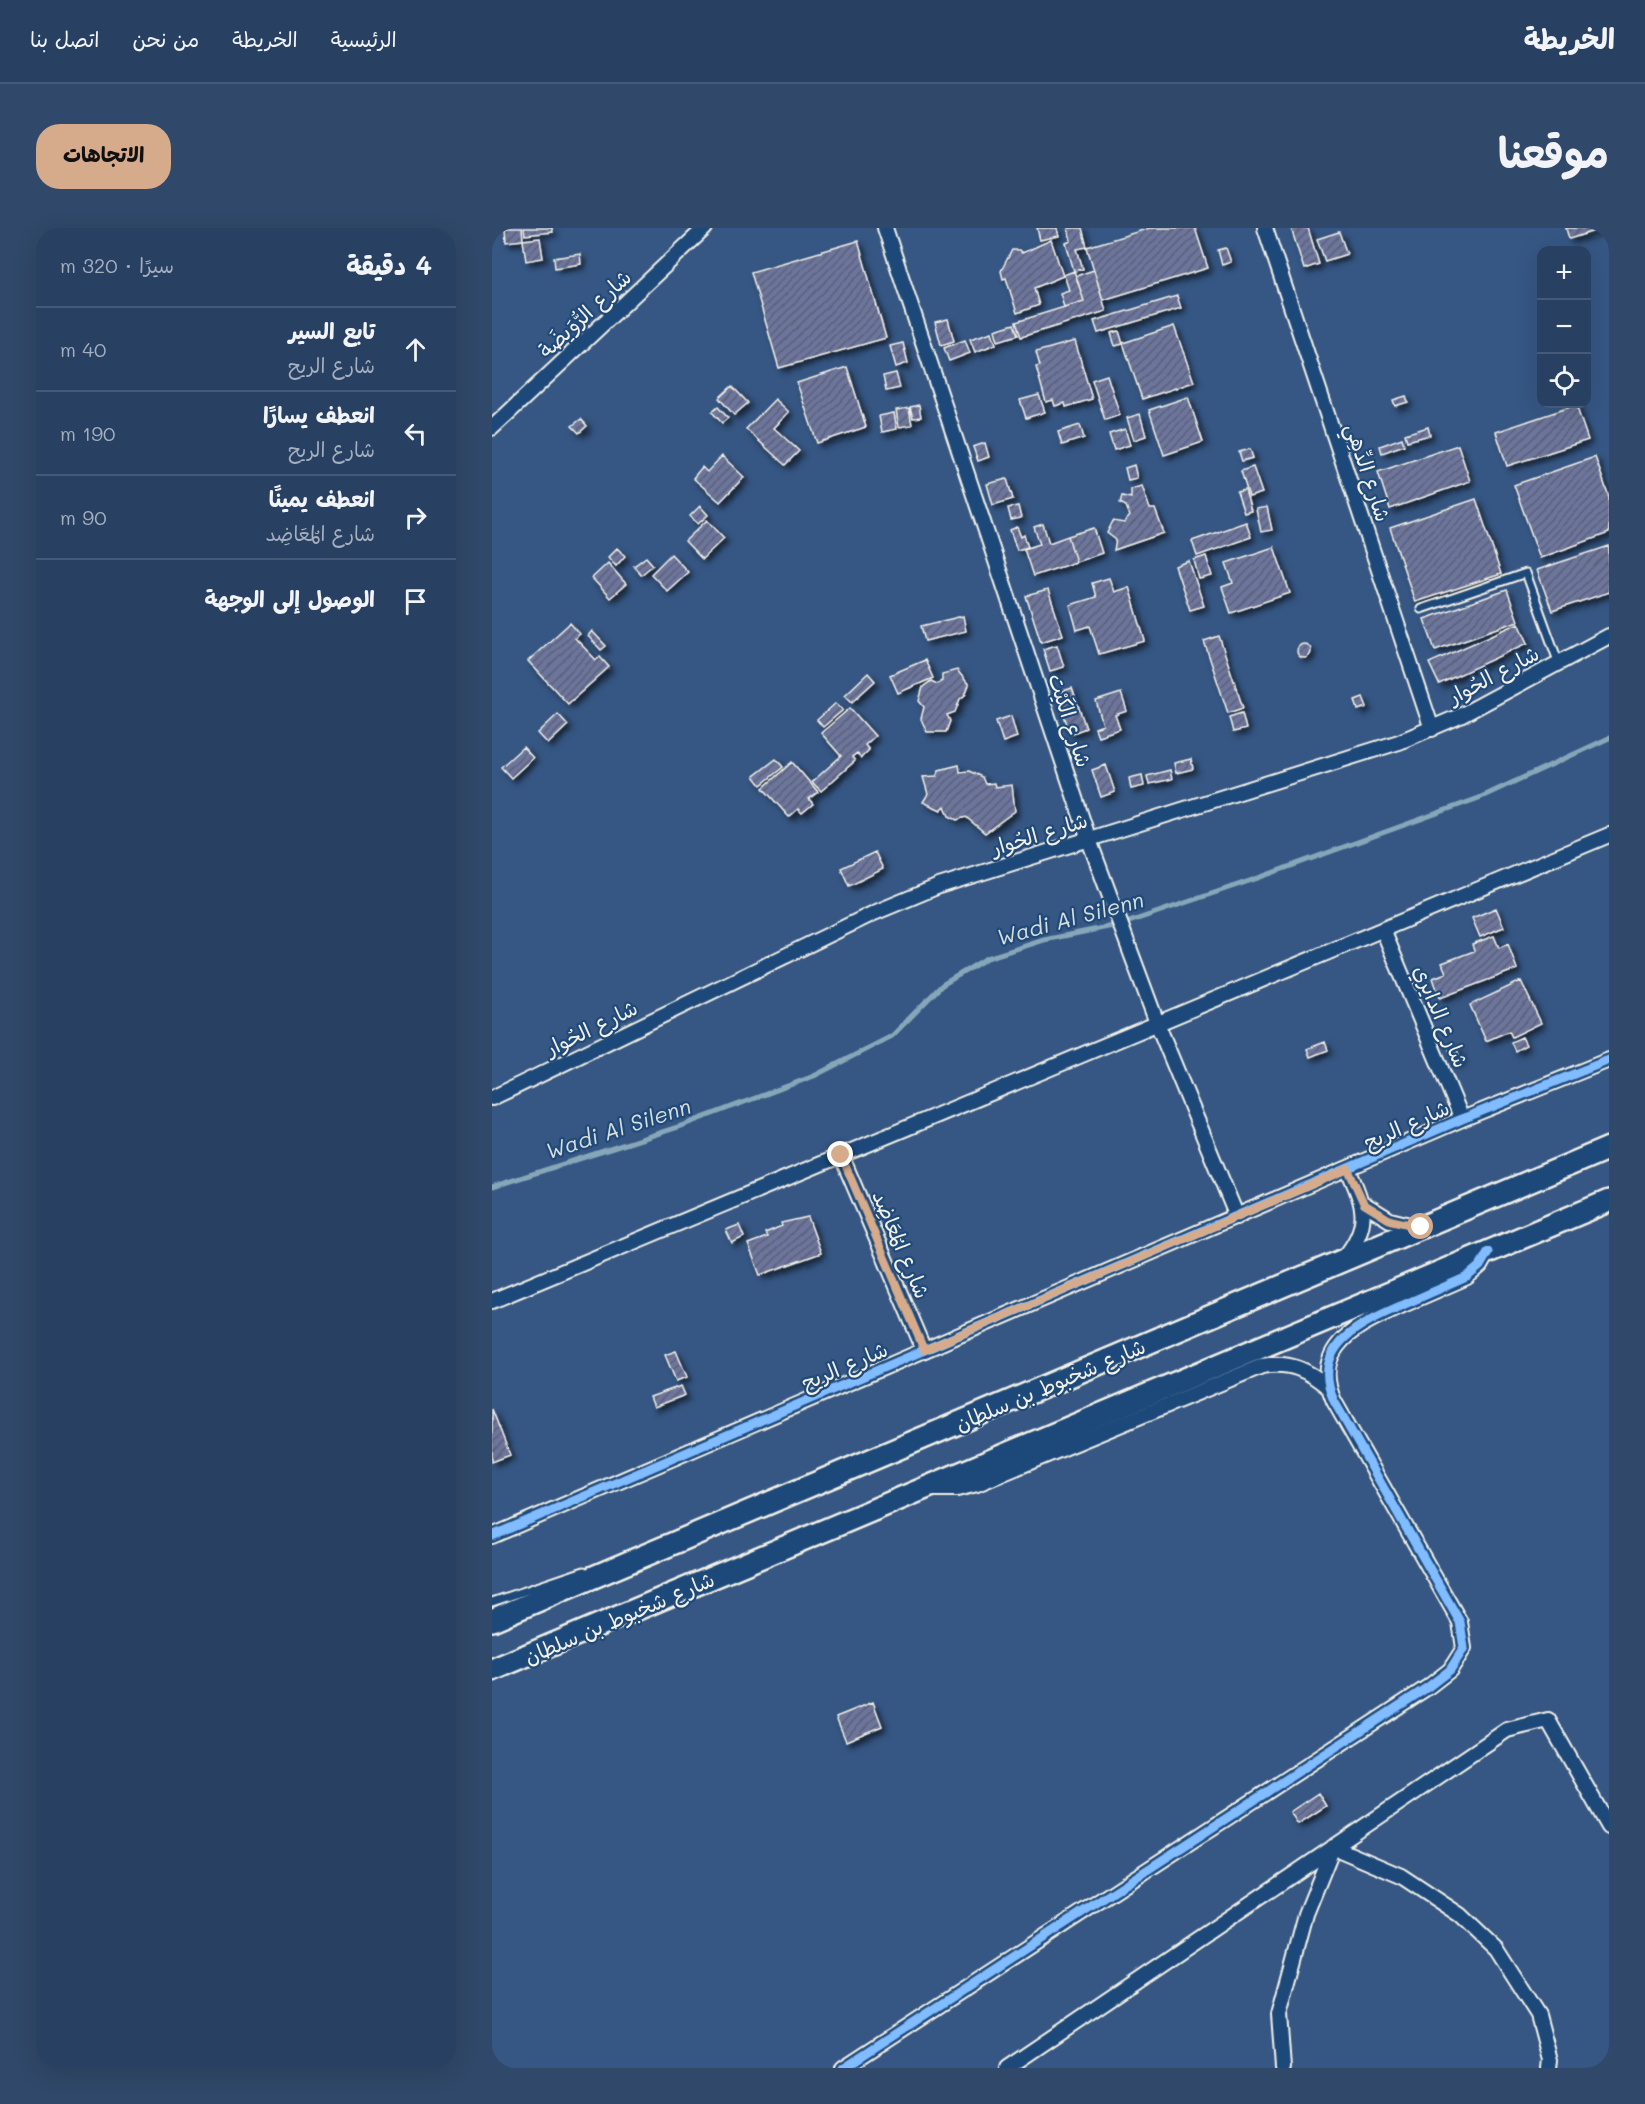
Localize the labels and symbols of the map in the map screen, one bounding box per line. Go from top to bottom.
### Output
street label: شارع الرُّوَيضَة [532,263,638,365]
street label: شارع الدِّهِي [1334,419,1398,527]
street label: شارع الحُوار [1441,639,1545,713]
street label: شارع الكَيْت [1040,670,1099,771]
street label: شارع الحُوار [986,806,1091,864]
water label: Wadi Al Silenn [993,884,1147,952]
street label: شارع الدايري [1406,961,1476,1072]
street label: شارع الحُوار [539,993,643,1064]
water label: Wadi Al Silenn [542,1091,694,1165]
street label: شارع الريح [1359,1093,1454,1158]
route end [827,1141,853,1167]
street label: شارع المُعَاضِد [864,1186,937,1303]
route start [1407,1213,1433,1239]
street label: شارع شخبوط بن سلطان [951,1332,1150,1439]
street label: شارع الريح [797,1335,892,1398]
street label: شارع شخبوط بن سلطان [520,1565,719,1672]

